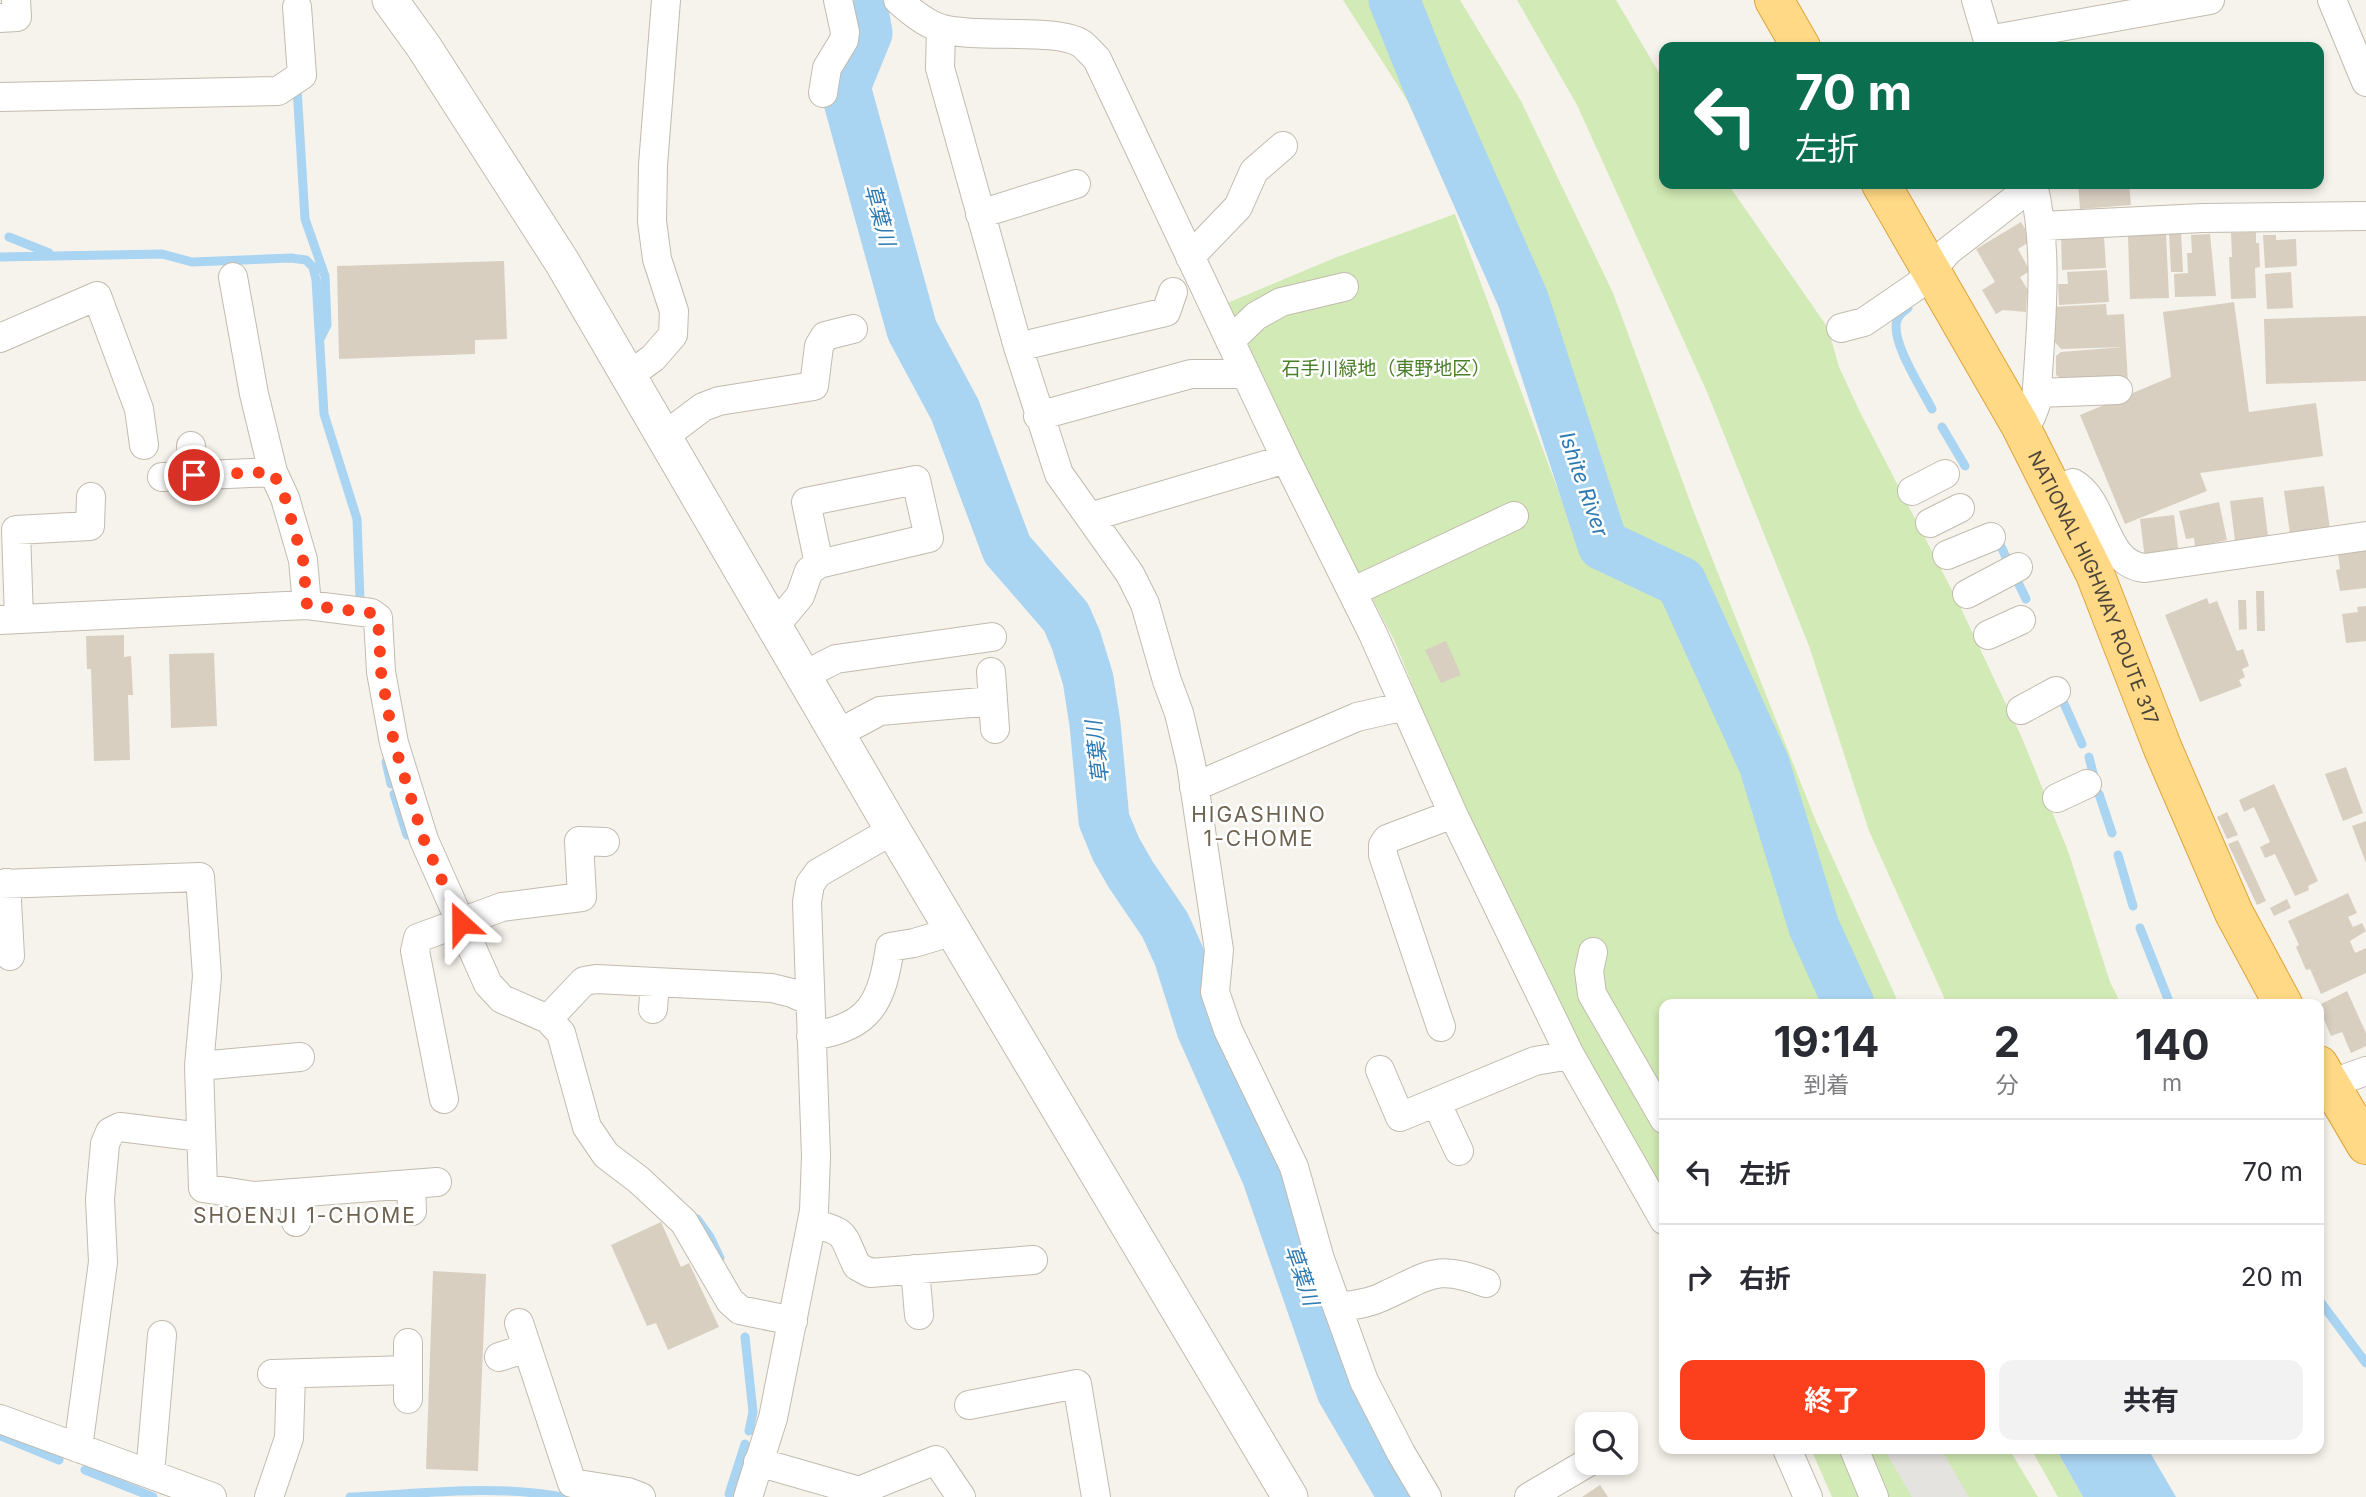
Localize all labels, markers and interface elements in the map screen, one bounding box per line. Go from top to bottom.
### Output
text: 70 m [1795,63,1912,122]
icon: left [1680,70,1771,161]
text: 左折 [1795,129,1859,168]
water label: 草葉川 [860,181,901,251]
park label: 石手川緑地（東野地区） [1281,357,1491,380]
water label: Ishite River [1554,428,1614,541]
pin [164,445,224,505]
street label: NATIONAL HIGHWAY ROUTE 317 [2023,447,2164,728]
icon: arrive [175,456,213,494]
water label: 草葉川 [1081,717,1113,785]
district label: HIGASHINO 1-CHOME [1191,802,1327,851]
position arrow [424,886,498,960]
text: 19:14 [1773,1016,1879,1067]
text: 2 [1994,1016,2020,1067]
text: 140 [2135,1019,2210,1070]
text: m [2162,1069,2182,1097]
text: 到着 [1803,1071,1849,1099]
text: 分 [1996,1071,2019,1099]
icon: left [1680,1153,1718,1191]
text: 70 m [2242,1156,2303,1187]
text: 左折 [1739,1158,1791,1189]
district label: SHOENJI 1-CHOME [193,1203,417,1228]
water label: 草葉川 [1280,1241,1325,1311]
icon: right [1680,1258,1718,1296]
text: 20 m [2241,1261,2303,1292]
text: 右折 [1739,1263,1791,1294]
button: 終了 [1680,1360,1985,1440]
button: 共有 [1999,1360,2303,1440]
map controls [1575,1412,1638,1475]
button: search [1575,1412,1638,1475]

